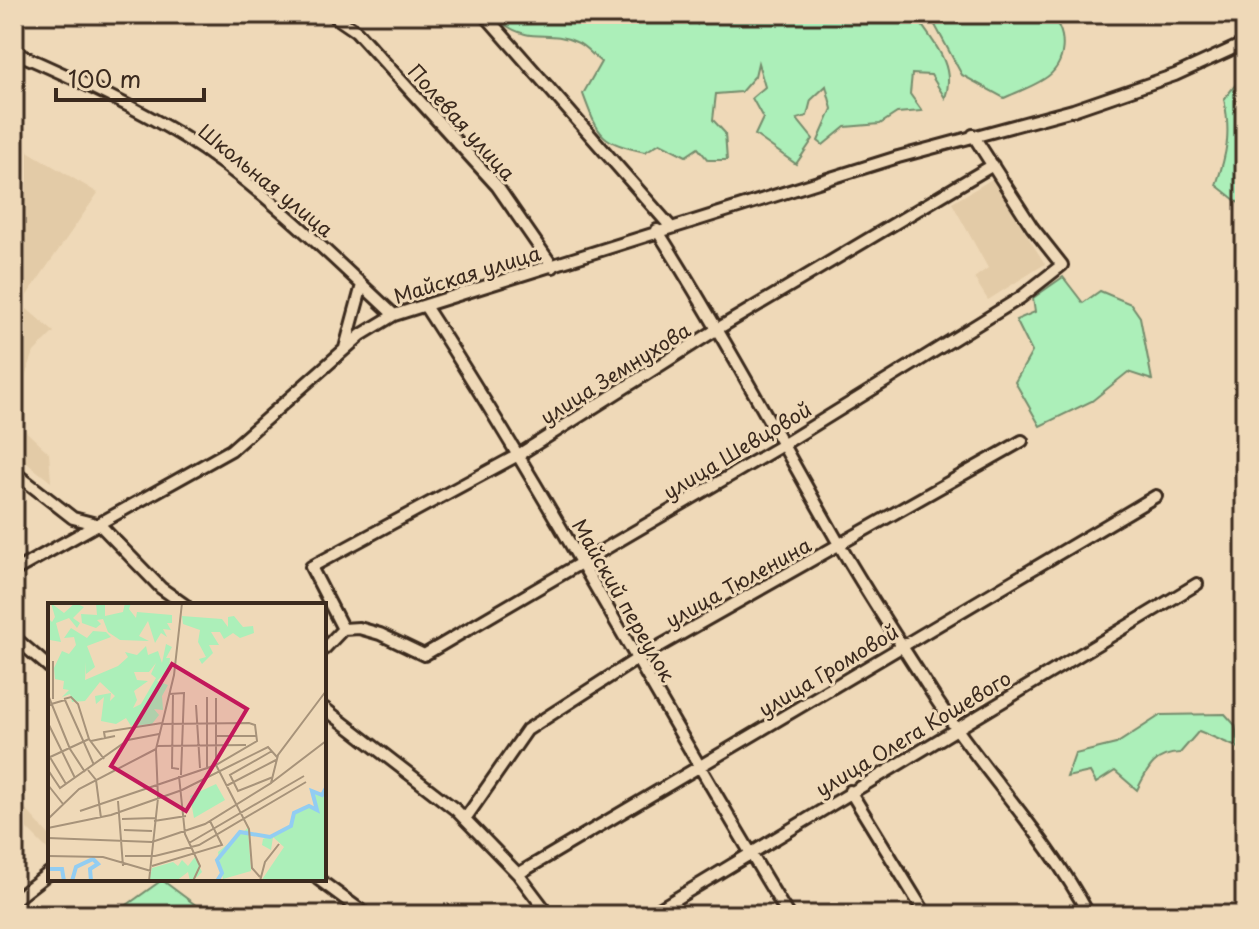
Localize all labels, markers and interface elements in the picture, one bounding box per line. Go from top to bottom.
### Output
scale bar [56,52,204,102]
street label: Полевая улица [401,57,523,187]
text: 100 m [68,60,141,96]
street label: Школьная улица [192,116,340,244]
street label: Майская улица [390,237,545,311]
street label: улица Земнухова [534,314,696,431]
street label: улица Шевцовой [657,394,817,506]
street label: Майский переулок [565,513,683,687]
street label: улица Тюленина [660,529,817,635]
inset map [48,603,326,881]
street label: улица Громовой [752,616,904,724]
street label: улица Олега Кошевого [810,663,1016,803]

